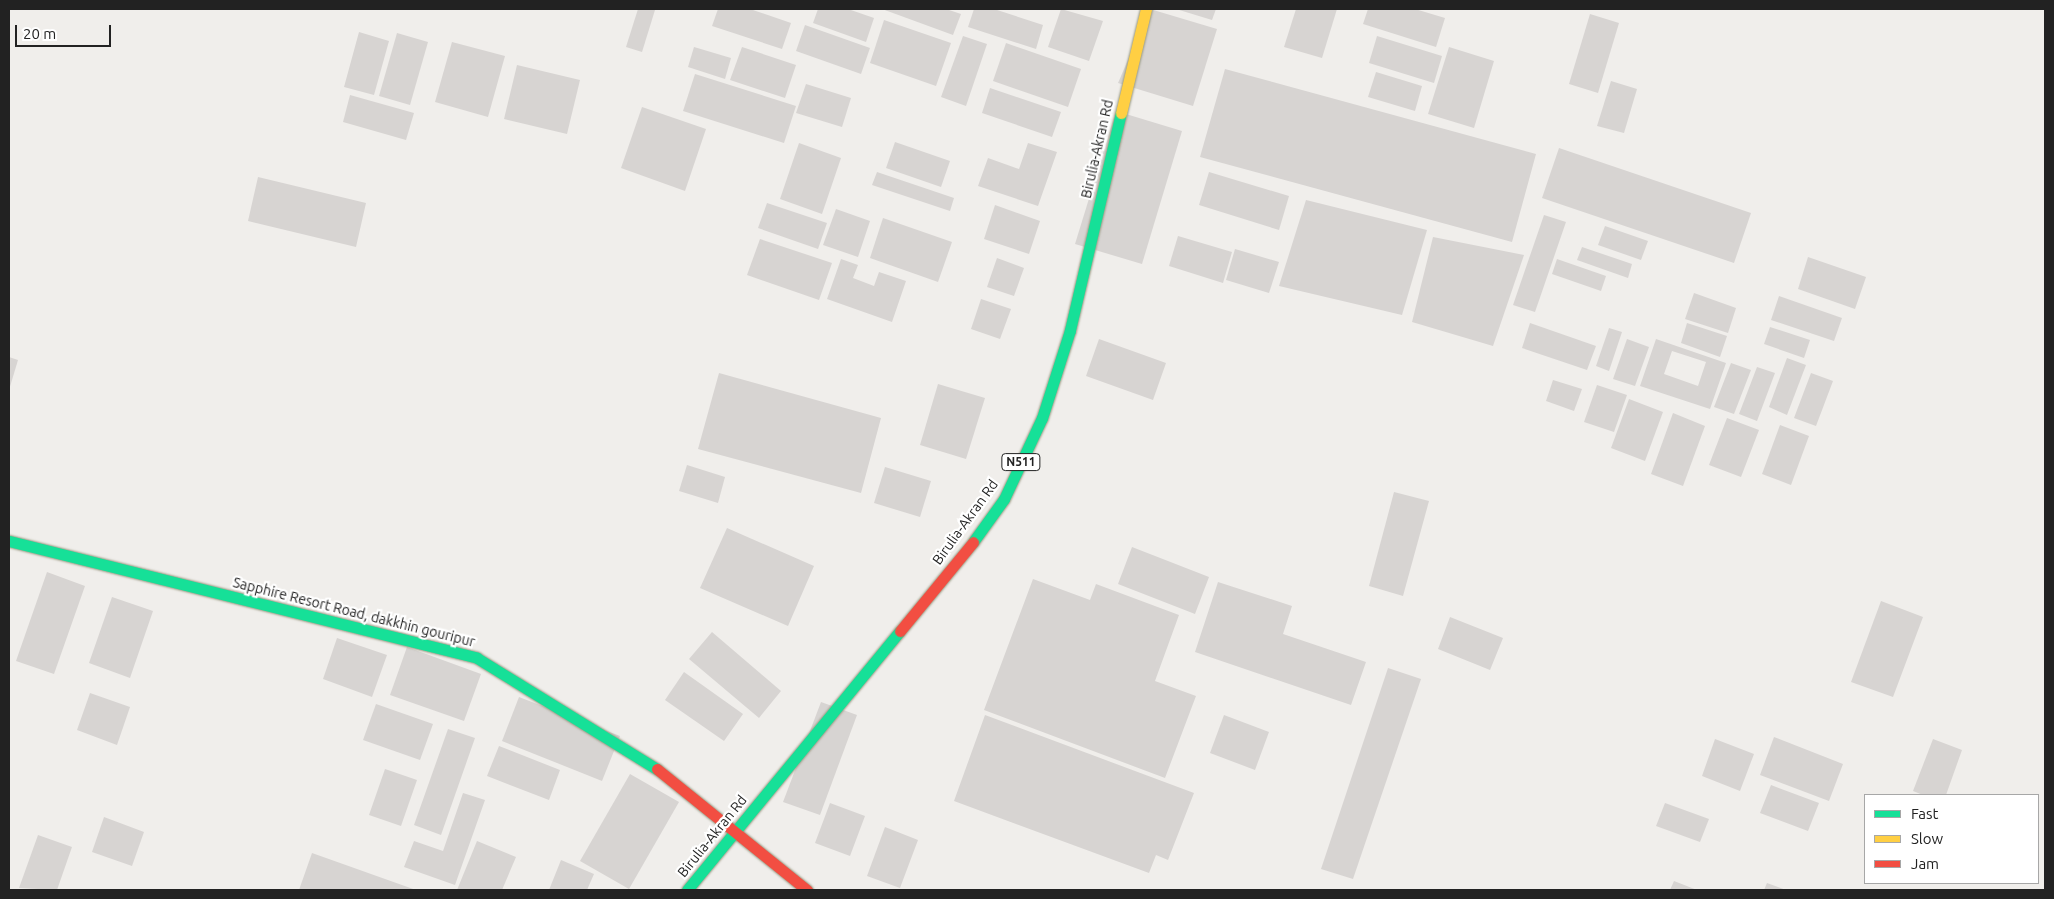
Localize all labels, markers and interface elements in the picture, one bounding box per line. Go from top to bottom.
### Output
scale bar [18,15,114,47]
text: 20 m [23,25,56,42]
street label: Birulia-Akran Rd [1077,98,1117,200]
road number: N511 [1001,452,1041,472]
street label: Birulia-Akran Rd [929,476,1001,568]
street label: Sapphire Resort Road, dakkhin gouripur [231,574,477,650]
street label: Birulia-Akran Rd [674,792,750,880]
legend [1864,794,2039,884]
text: Fast [1911,805,1938,822]
text: Slow [1911,830,1943,847]
text: Jam [1911,855,1939,872]

